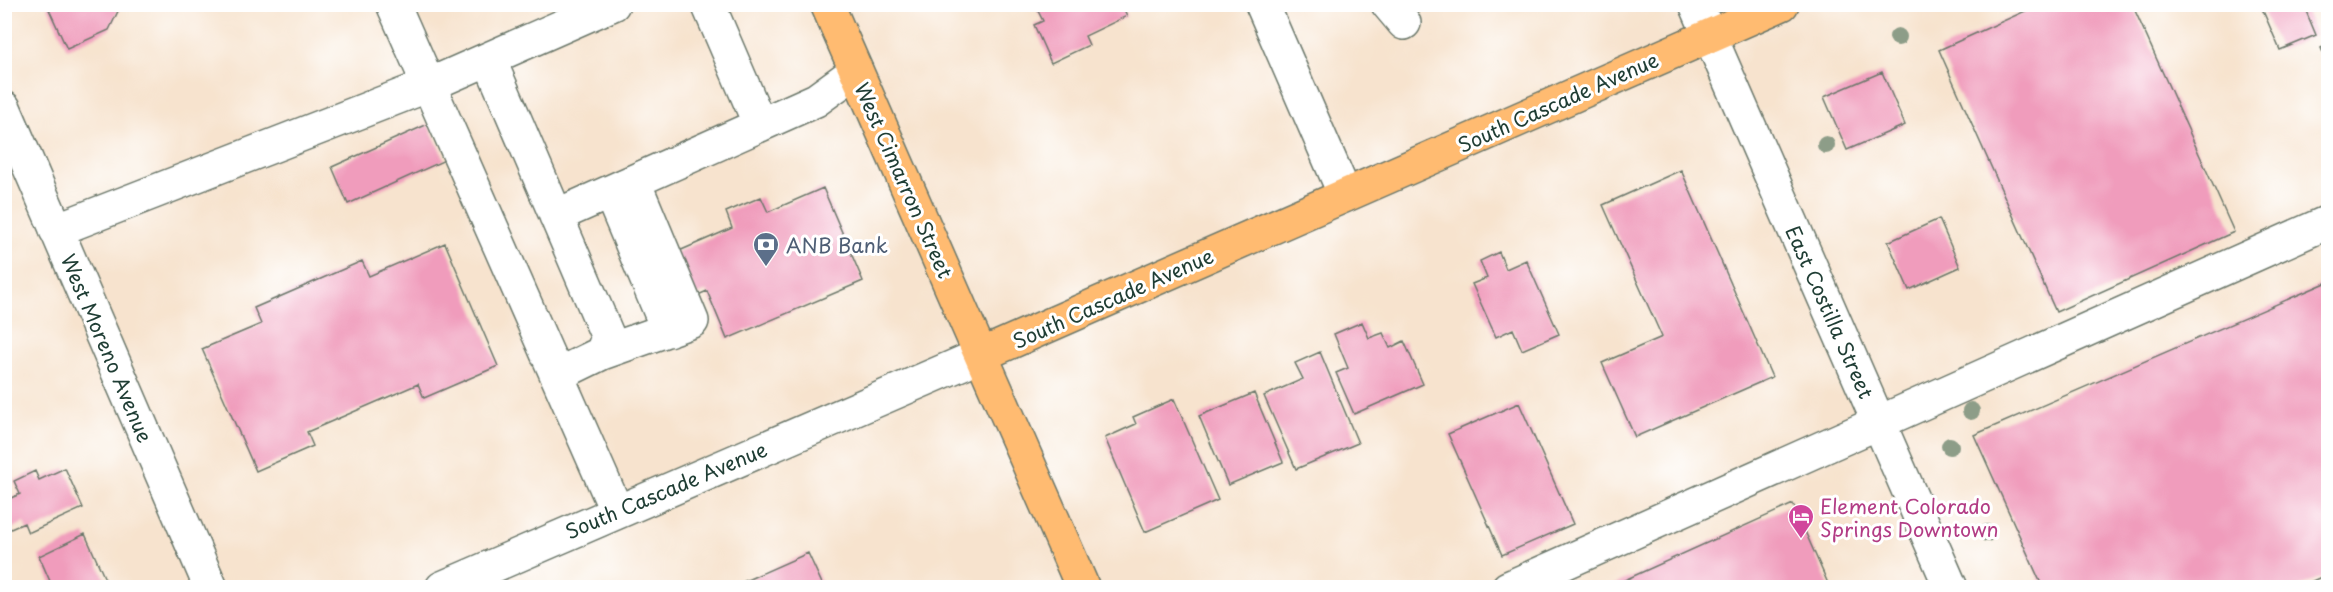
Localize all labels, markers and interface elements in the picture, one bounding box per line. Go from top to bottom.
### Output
street label: South Cascade Avenue [1453,44,1663,160]
street label: West Cimarron Street [847,77,961,283]
street label: East Costilla Street [1778,221,1882,403]
bank icon: ANB Bank [751,230,781,268]
place label: ANB Bank [786,230,888,260]
street label: South Cascade Avenue [1008,240,1218,356]
street label: West Moreno Avenue [54,249,160,447]
street label: South Cascade Avenue [560,434,772,546]
place label: Element Colorado Springs Downtown [1820,491,1998,544]
hotel icon: Element Colorado Springs Downtown [1786,502,1816,540]

